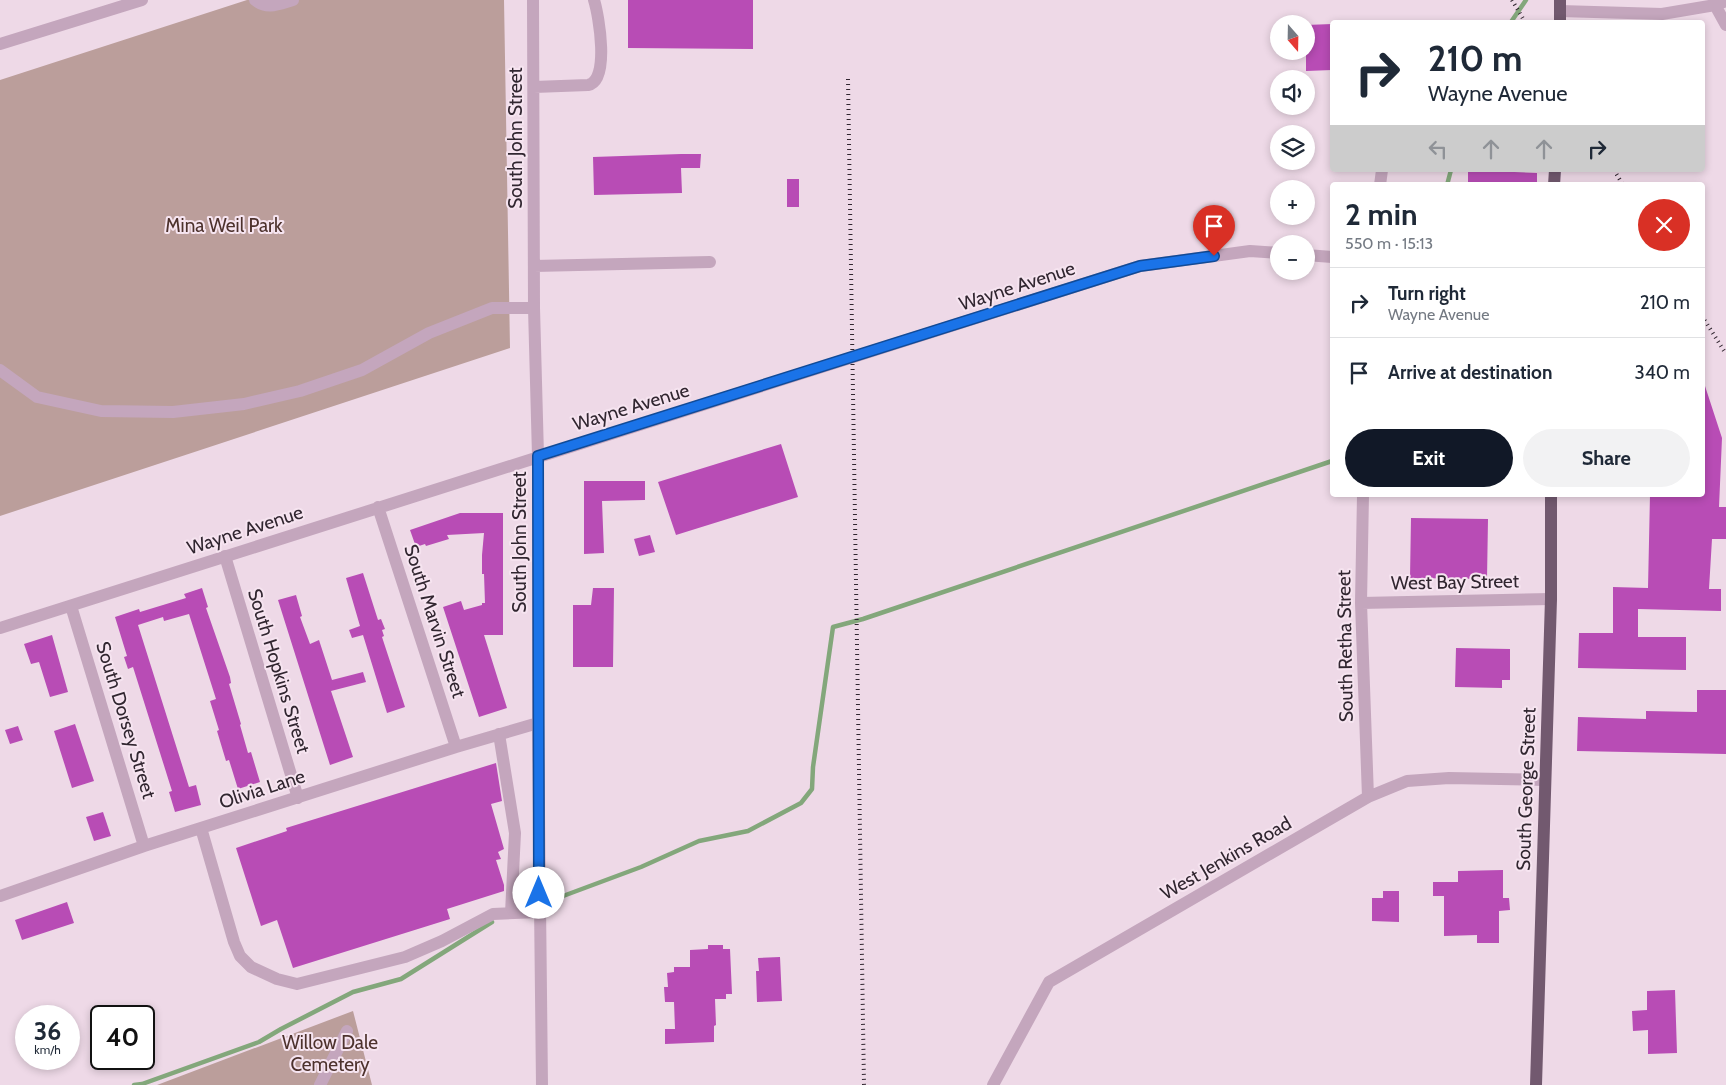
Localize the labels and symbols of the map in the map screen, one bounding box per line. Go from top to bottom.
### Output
north arrow [1270,15,1315,60]
street label: South John Street [504,67,527,209]
pin [1193,205,1235,256]
park label: Mina Weil Park [165,214,283,237]
street label: Wayne Avenue [956,256,1078,316]
street label: Wayne Avenue [570,378,692,436]
street label: South John Street [508,471,531,613]
street label: Wayne Avenue [184,500,306,560]
street label: South Marvin Street [399,541,471,701]
street label: South Retha Street [1332,569,1358,722]
street label: West Bay Street [1391,569,1520,595]
street label: South Hopkins Street [243,586,315,757]
street label: South Dorsey Street [91,639,161,802]
street label: South George Street [1512,706,1540,871]
street label: Olivia Lane [216,764,308,814]
street label: West Jenkins Road [1157,811,1295,905]
position arrow [512,866,564,918]
speed limit sign: 40 [90,1005,155,1070]
park label: Willow Dale Cemetery [282,1031,378,1076]

